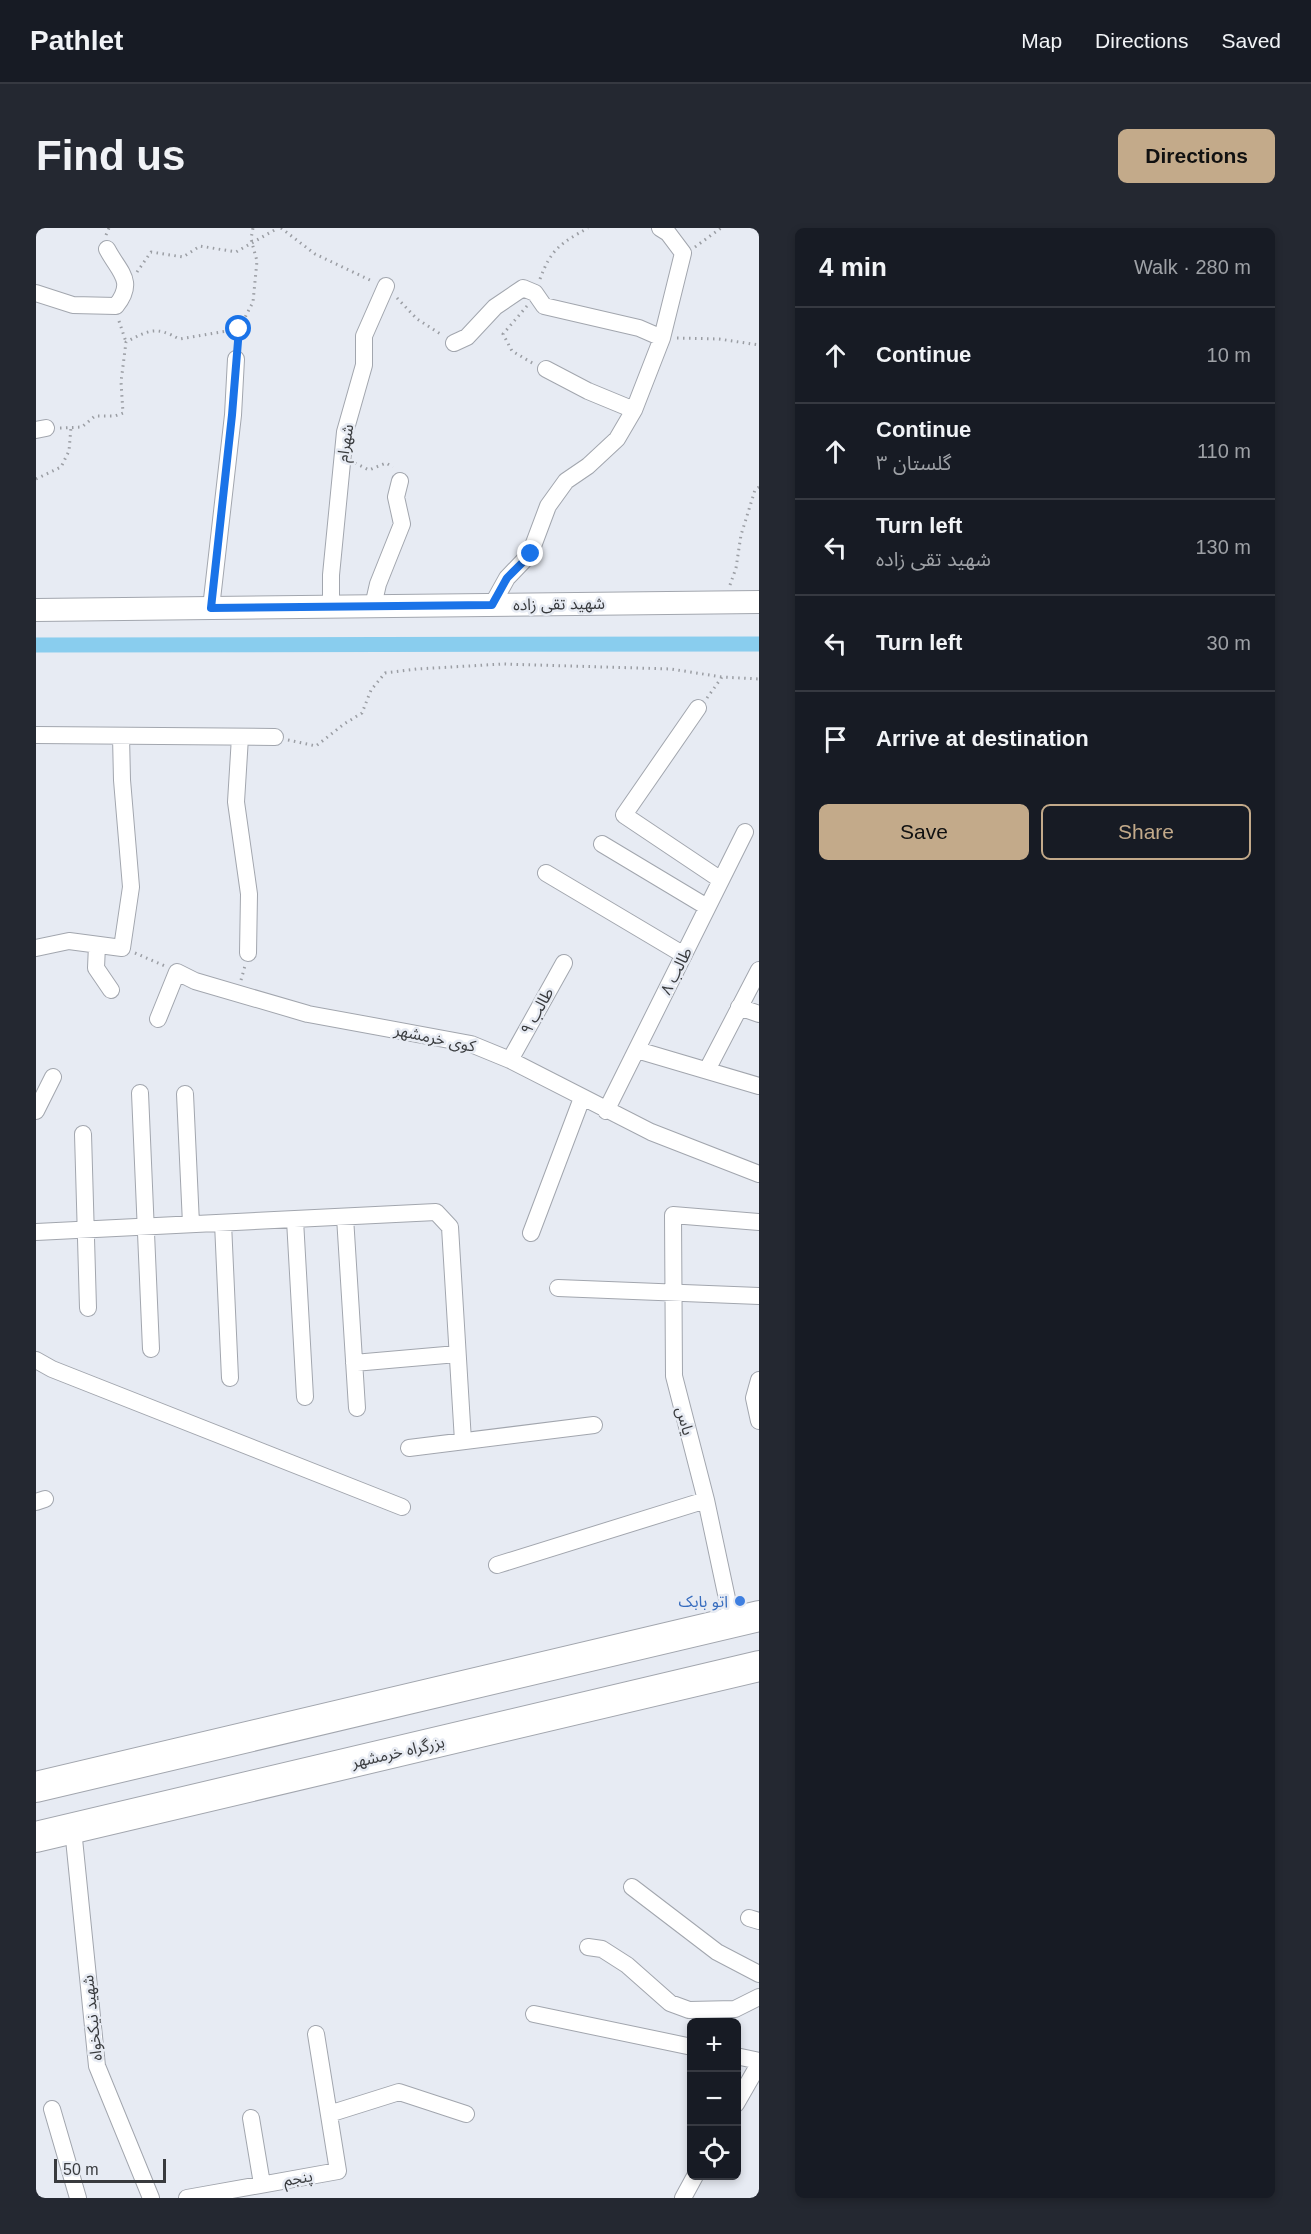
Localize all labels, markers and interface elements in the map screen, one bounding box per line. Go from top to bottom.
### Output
text: Pathlet [30,25,123,56]
text: Map [1021,29,1062,52]
text: Directions [1095,29,1188,52]
text: Saved [1221,29,1281,52]
button: Directions [1118,129,1275,183]
text: Find us [36,132,185,179]
text: 4 min [819,252,887,282]
text: Walk · 280 m [1134,256,1251,278]
route start [225,315,251,341]
icon: ahead [819,339,852,372]
text: Continue [876,342,971,367]
text: 10 m [1207,344,1251,366]
text: Continue [876,417,971,442]
street label: شهرام [334,423,360,464]
icon: ahead [819,435,852,468]
text: 110 m [1197,440,1251,462]
text: گلستان ۳ [876,452,951,474]
text: Turn left [876,513,962,538]
icon: left [819,531,852,564]
text: 130 m [1195,536,1251,558]
route end [517,540,543,566]
text: شهید تقی زاده [876,548,991,570]
street label: شهید تقی زاده [513,595,605,614]
icon: left [819,627,852,660]
text: Turn left [876,630,962,655]
text: 30 m [1207,632,1251,654]
icon: arrive [819,723,852,756]
text: Arrive at destination [876,726,1089,751]
button: Save [819,804,1029,860]
button: Share [1041,804,1251,860]
street label: طالب ۸ [657,944,695,998]
street label: طالب ۹ [517,985,557,1037]
street label: کوی خرمشهر [392,1021,477,1056]
street label: یاس [672,1405,697,1437]
place label: اتو بابک [679,1593,728,1611]
marker: اتو بابک [733,1594,747,1608]
street label: بزرگراه خرمشهر [349,1733,446,1772]
street label: شهید نیکخواه [79,1974,106,2062]
map controls [687,2018,741,2180]
button: + [687,2018,741,2072]
button: − [687,2072,741,2126]
button: locate [687,2126,741,2180]
scale bar [54,2156,166,2184]
text: 50 m [63,2161,99,2178]
street label: پنجم [282,2167,315,2193]

